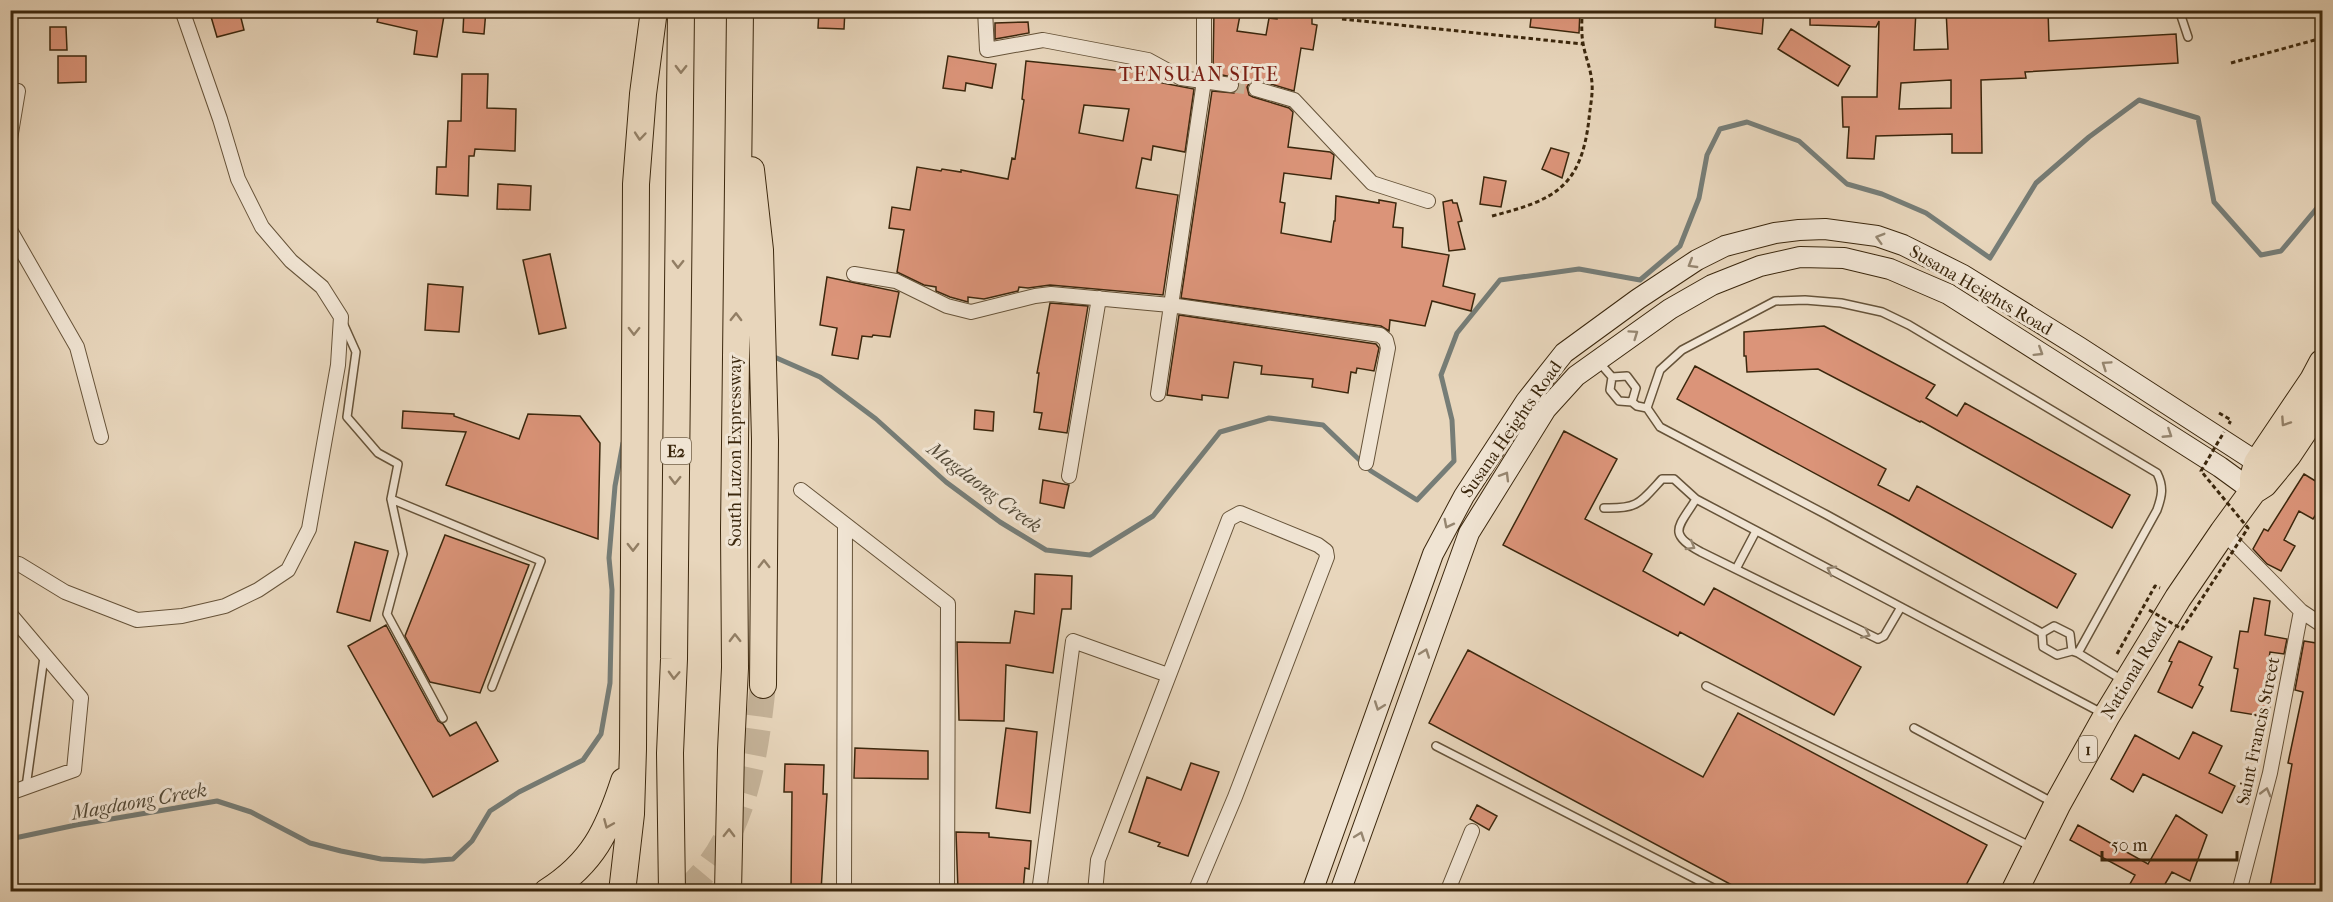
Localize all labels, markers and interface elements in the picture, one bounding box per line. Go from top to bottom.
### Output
district label: TENSUAN SITE [1119,63,1279,86]
one-way arrow [675,64,687,73]
one-way arrow [634,132,647,141]
one-way arrow [1875,232,1885,245]
street label: Susana Heights Road [1905,241,2056,340]
one-way arrow [1688,256,1698,268]
one-way arrow [672,259,684,268]
one-way arrow [730,313,742,322]
one-way arrow [628,327,641,336]
one-way arrow [1628,330,1639,341]
one-way arrow [2033,344,2043,356]
street label: South Luzon Expressway [725,354,746,547]
street label: Susana Heights Road [1456,357,1567,502]
one-way arrow [2101,361,2112,372]
one-way arrow [2281,415,2292,426]
one-way arrow [2162,426,2172,438]
water label: Magdaong Creek [921,436,1046,538]
road number: E2 [661,438,691,464]
one-way arrow [1498,472,1509,482]
one-way arrow [669,475,682,484]
one-way arrow [1444,517,1455,528]
one-way arrow [1685,539,1695,550]
one-way arrow [627,543,639,552]
one-way arrow [758,559,770,568]
one-way arrow [1826,566,1837,577]
street label: National Road [2097,618,2172,723]
one-way arrow [1859,626,1870,638]
one-way arrow [729,634,741,643]
one-way arrow [1418,648,1430,659]
street label: Saint Francis Street [2233,655,2285,807]
one-way arrow [667,670,680,679]
one-way arrow [1373,700,1386,711]
road number: 1 [2079,736,2097,762]
water label: Magdaong Creek [68,778,209,825]
one-way arrow [2258,787,2271,797]
one-way arrow [603,818,615,829]
scale bar [2102,824,2237,862]
one-way arrow [723,829,736,838]
one-way arrow [1352,831,1365,842]
text: 50 m [2111,835,2148,856]

